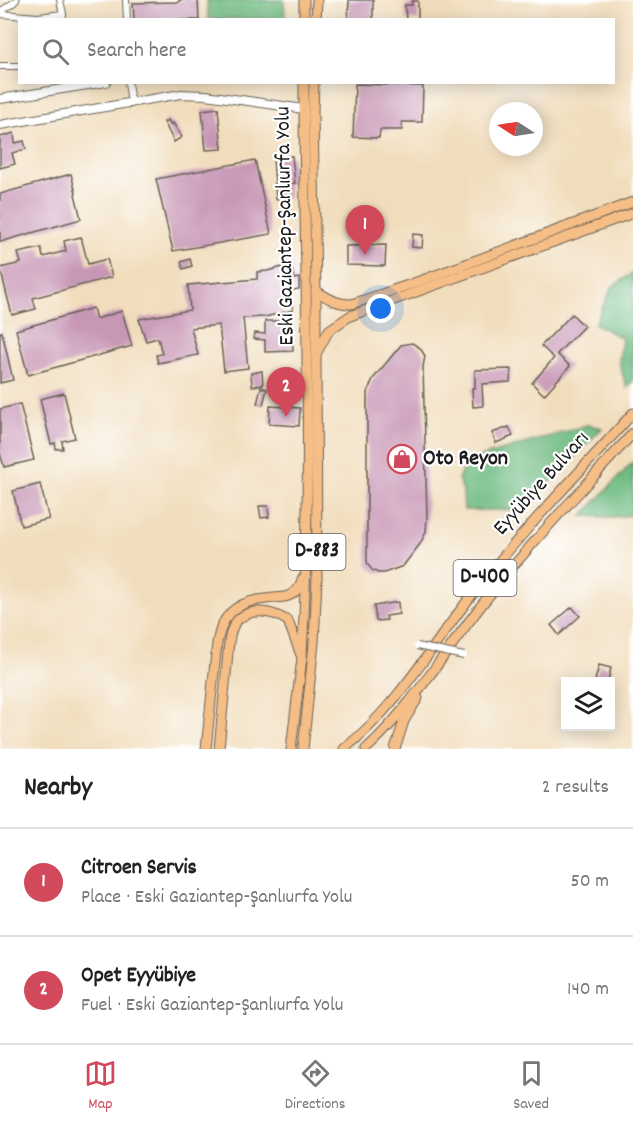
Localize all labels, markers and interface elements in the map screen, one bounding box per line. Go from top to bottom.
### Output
search box [18,18,615,84]
icon: search [39,35,72,68]
text: Search here [87,36,186,67]
north arrow [489,102,543,156]
street label: Eski Gaziantep-Şanlıurfa Yolu [268,106,304,346]
pin: 1 [346,206,385,255]
your location [366,294,395,323]
pin: 2 [266,368,306,417]
street label: Eyyübiye Bulvarı [487,425,597,543]
shop icon: Oto Reyon [386,443,418,475]
place label: Oto Reyon [423,444,508,475]
road number: D-883 [288,534,346,570]
road number: D-400 [454,560,516,596]
map controls [561,677,615,731]
button: layers [561,677,615,731]
text: Nearby [24,770,92,807]
text: 2 results [542,774,609,802]
text: Citroen Servis [81,853,197,884]
text: 1 [41,868,46,896]
text: 50 m [571,868,609,896]
text: Place · Eski Gaziantep-Şanlıurfa Yolu [81,884,352,912]
text: Opet Eyyübiye [81,961,196,992]
text: 2 [39,976,48,1004]
text: 140 m [567,976,609,1004]
text: Fuel · Eski Gaziantep-Şanlıurfa Yolu [81,992,343,1020]
tab: Map [84,1057,117,1116]
tab: Directions [285,1057,345,1116]
tab: Saved [513,1057,549,1116]

